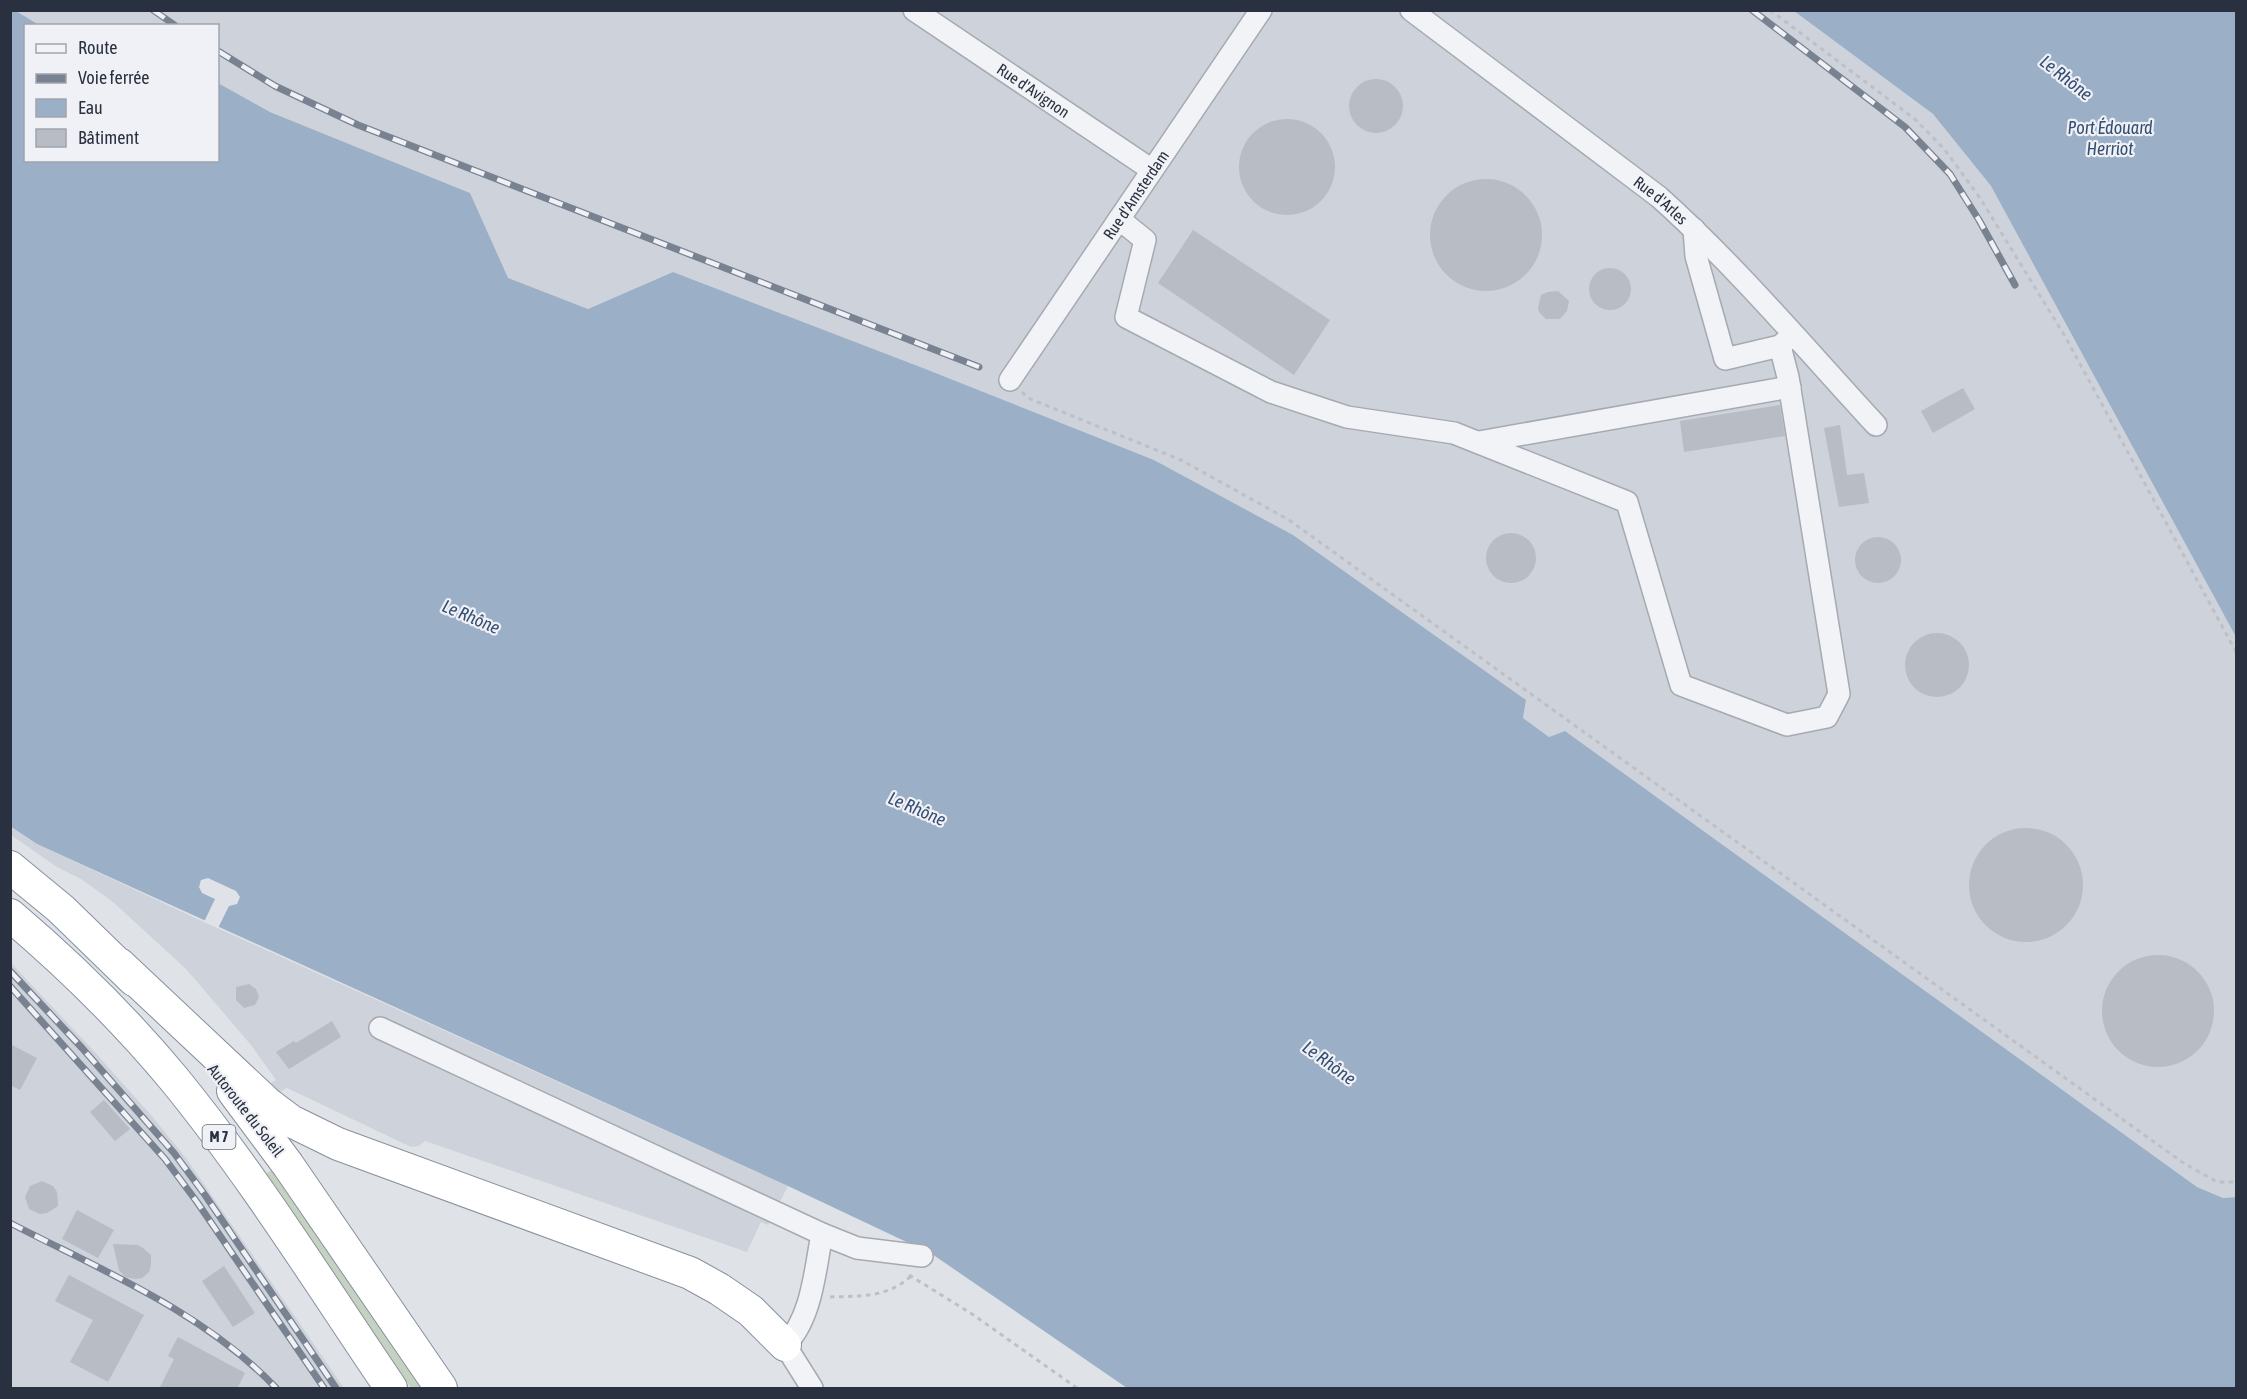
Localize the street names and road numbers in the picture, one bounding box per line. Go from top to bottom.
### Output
street label: Rue d'Avignon [994,60,1073,121]
street label: Rue d'Amsterdam [1099,147,1172,243]
street label: Rue d'Arles [1630,172,1692,228]
street label: Autoroute du Soleil [204,1060,288,1160]
road number: M 7 [202,1125,236,1149]

